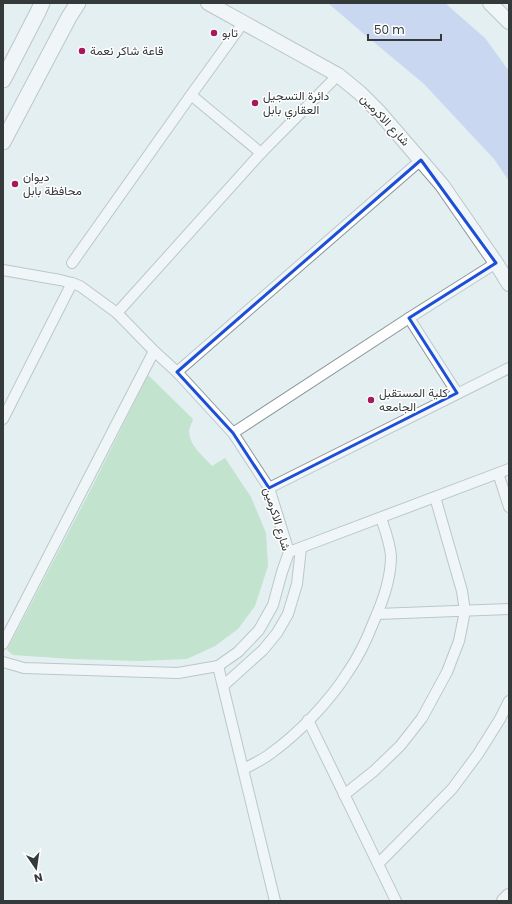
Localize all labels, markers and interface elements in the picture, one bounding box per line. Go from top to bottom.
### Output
scale bar [368,16,441,42]
text: 50 m [374,21,405,38]
place label: تابو [222,24,238,41]
marker: تابو [209,28,219,38]
place label: قاعة شاكر نعمة [90,42,163,59]
marker: قاعة شاكر نعمة [77,46,87,56]
place label: دائرة التسجيل العقاري بابل [263,87,330,120]
street label: شارع الاكرمين [356,90,414,150]
marker: دائرة التسجيل العقاري بابل [250,98,260,108]
place label: ديوان محافظة بابل [23,168,82,199]
marker: ديوان محافظة بابل [10,179,20,189]
place label: كلية المستقبل الجامعه [379,384,448,415]
marker: كلية المستقبل الجامعه [366,395,376,405]
street label: شارع الاكرمين [259,485,295,553]
north arrow [16,848,56,888]
text: N [32,869,44,886]

